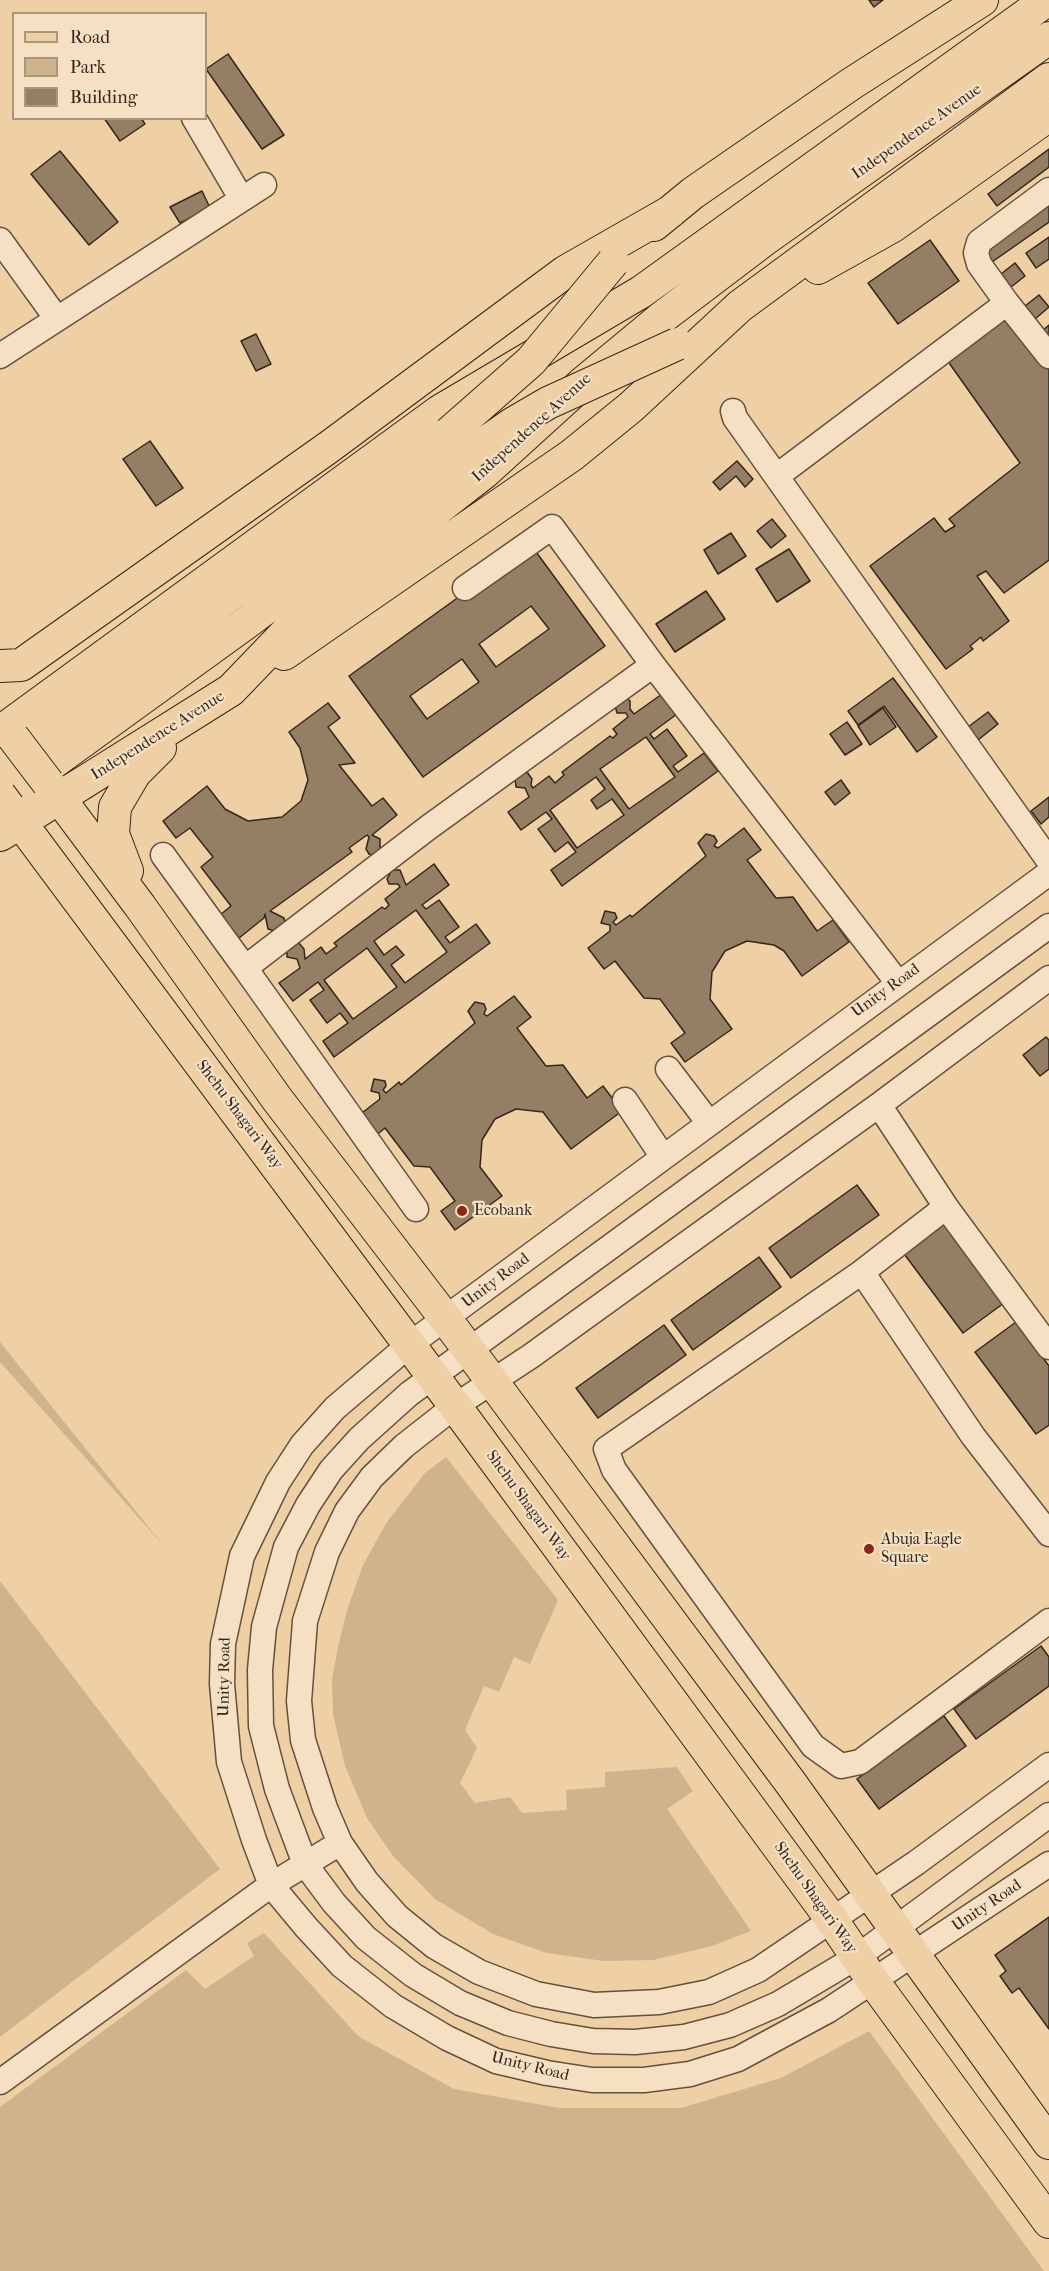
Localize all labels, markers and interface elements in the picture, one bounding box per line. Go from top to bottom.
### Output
legend [12,12,207,120]
text: Road [70,27,110,48]
text: Park [70,57,106,78]
street label: Independence Avenue [849,80,985,184]
text: Building [70,87,137,108]
street label: Independence Avenue [468,369,596,487]
street label: Independence Avenue [88,687,228,785]
street label: Unity Road [848,960,924,1022]
street label: Shehu Shagari Way [192,1056,286,1174]
place label: Ecobank [474,1201,532,1221]
marker: Ecobank [455,1204,469,1218]
street label: Unity Road [458,1249,534,1313]
street label: Shehu Shagari Way [481,1447,575,1565]
place label: Abuja Eagle Square [881,1530,962,1568]
marker: Abuja Eagle Square [862,1542,876,1556]
street label: Unity Road [215,1637,235,1717]
street label: Shehu Shagari Way [769,1838,861,1958]
street label: Unity Road [949,1876,1025,1936]
street label: Unity Road [489,2048,571,2086]

